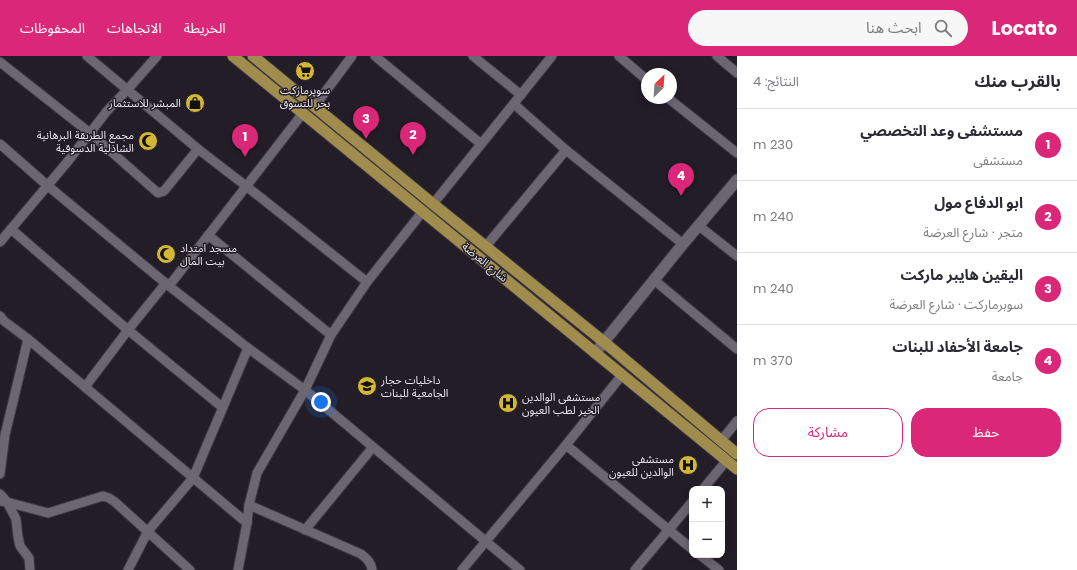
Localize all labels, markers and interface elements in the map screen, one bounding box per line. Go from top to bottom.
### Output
search box [688,10,968,46]
text: Locato [992,15,1057,42]
text: ابحث هنا [866,17,922,38]
icon: search [932,17,954,39]
text: المحفوظات [20,18,85,38]
text: الاتجاهات [107,18,162,38]
text: الخريطة [184,18,226,38]
supermarket icon: سوپرمارکت بحر للتسوق [294,60,316,82]
north arrow [641,68,677,104]
text: بالقرب منك [975,69,1061,93]
text: النتائج: 4 [753,72,799,91]
place label: سوپرمارکت بحر للتسوق [280,82,330,111]
shop icon: المبشر للاستثمار [184,92,206,114]
place label: المبشر للاستثمار [108,95,181,111]
pin: 3 [353,106,379,139]
text: مستشفى وعد التخصصي [860,120,1023,141]
pin: 2 [400,122,426,155]
pin: 1 [232,124,258,157]
place label: مجمع الطريقة البرهانية الشاذلية الدسوقية [37,127,134,156]
mosque icon: مجمع الطريقة البرهانية الشاذلية الدسوقية [137,130,159,152]
text: 230 m [753,135,793,154]
text: 1 [1046,135,1050,154]
text: مستشفى [973,151,1023,170]
pin: 4 [668,163,694,196]
text: ابو الدفاع مول [934,192,1023,213]
text: 240 m [753,207,794,226]
text: 2 [1044,207,1052,226]
text: متجر · شارع العرضة [923,223,1023,242]
street label: شارع العرضة [459,239,512,286]
place label: مسجد امتداد بيت المال [180,240,237,269]
mosque icon: مسجد امتداد بيت المال [155,243,177,265]
text: اليقين هايبر ماركت [901,264,1023,285]
text: 240 m [753,279,794,298]
text: 3 [1044,279,1052,298]
text: سوبرماركت · شارع العرضة [890,295,1023,314]
text: جامعة الأحفاد للبنات [892,336,1023,357]
text: 370 m [753,351,793,370]
text: 4 [1044,351,1052,370]
text: جامعة [992,367,1023,386]
place label: داخليات حجار الجامعية للبنات [380,372,448,401]
school or university icon: داخليات حجار الجامعية للبنات [356,375,378,397]
place label: مستشفى الوالدين الخير لطب العيون [522,389,601,418]
your location [311,392,331,412]
hospital icon: مستشفى الوالدين الخير لطب العيون [497,392,519,414]
button: مشاركة [753,408,903,457]
button: حفظ [911,408,1061,457]
place label: مستشفى الوالدين للعيون [609,451,674,480]
hospital icon: مستشفى الوالدين للعيون [677,454,699,476]
map controls [689,486,725,558]
button: + [689,486,725,522]
button: − [689,522,725,558]

